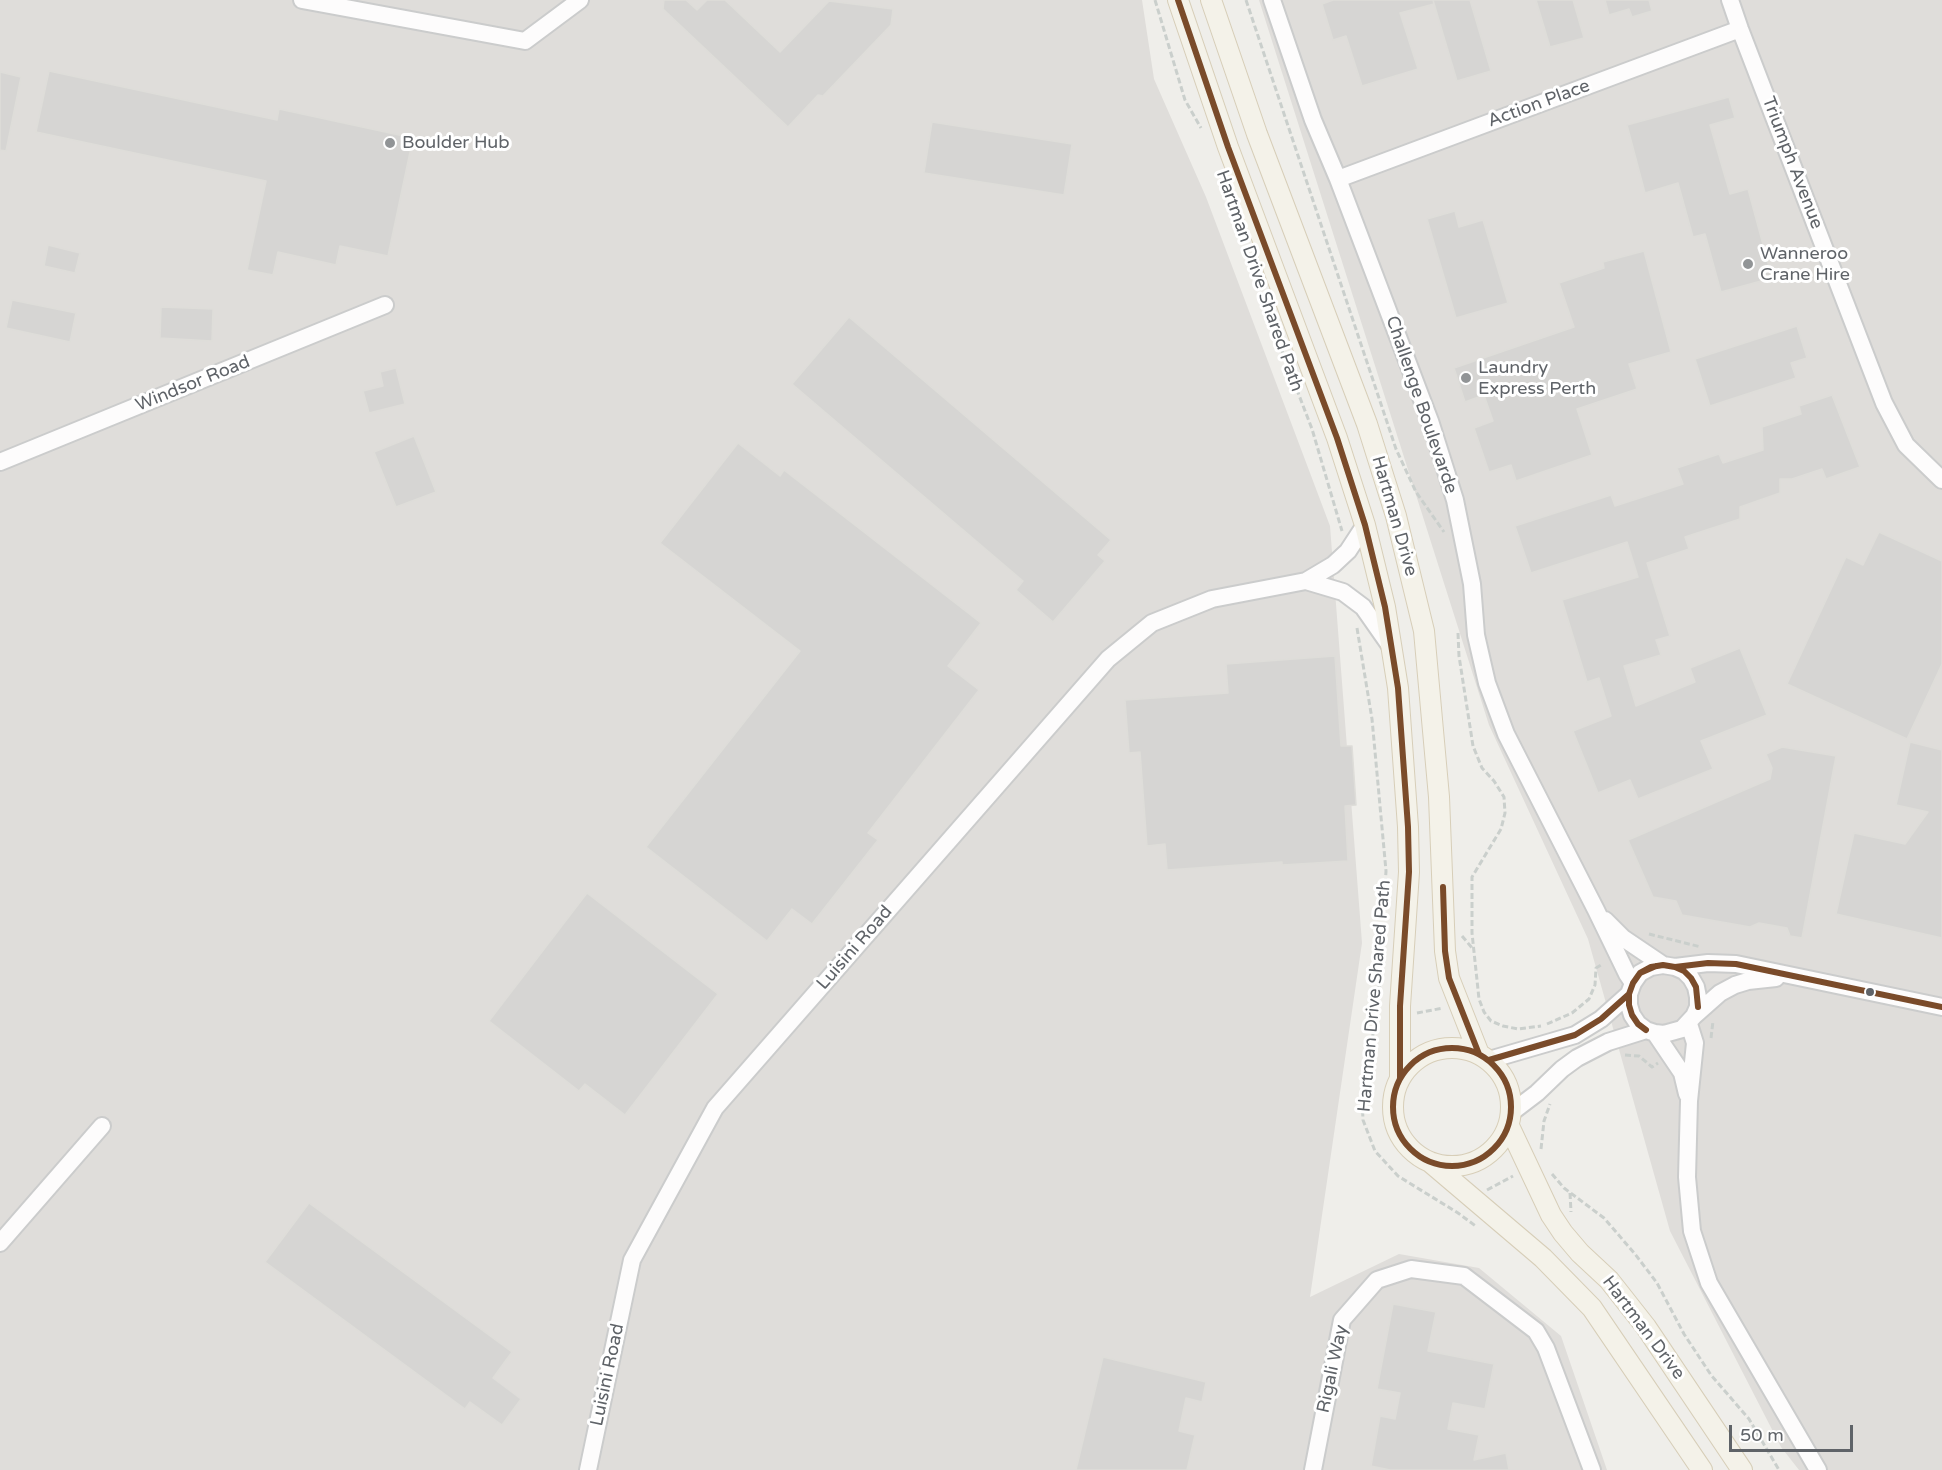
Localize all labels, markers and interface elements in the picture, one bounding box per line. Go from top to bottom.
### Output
street label: Action Place [1485,76,1593,132]
street label: Triumph Avenue [1757,94,1827,232]
place label: Boulder Hub [402,132,510,154]
marker: Boulder Hub [383,136,397,150]
street label: Hartman Drive Shared Path [1211,167,1307,395]
place label: Wanneroo Crane Hire [1760,243,1850,286]
marker: Wanneroo Crane Hire [1741,257,1755,271]
street label: Challenge Boulevarde [1380,313,1462,497]
street label: Windsor Road [133,351,253,417]
place label: Laundry Express Perth [1478,357,1596,400]
marker: Laundry Express Perth [1459,371,1473,385]
street label: Hartman Drive [1367,453,1421,579]
street label: Hartman Drive Shared Path [1354,879,1396,1113]
street label: Luisini Road [813,902,897,994]
unlabelled marker [1864,986,1876,998]
street label: Hartman Drive [1597,1272,1689,1384]
street label: Luisini Road [587,1322,629,1428]
street label: Rigali Way [1313,1323,1353,1415]
scale bar [1732,1413,1856,1451]
text: 50 m [1740,1424,1784,1446]

